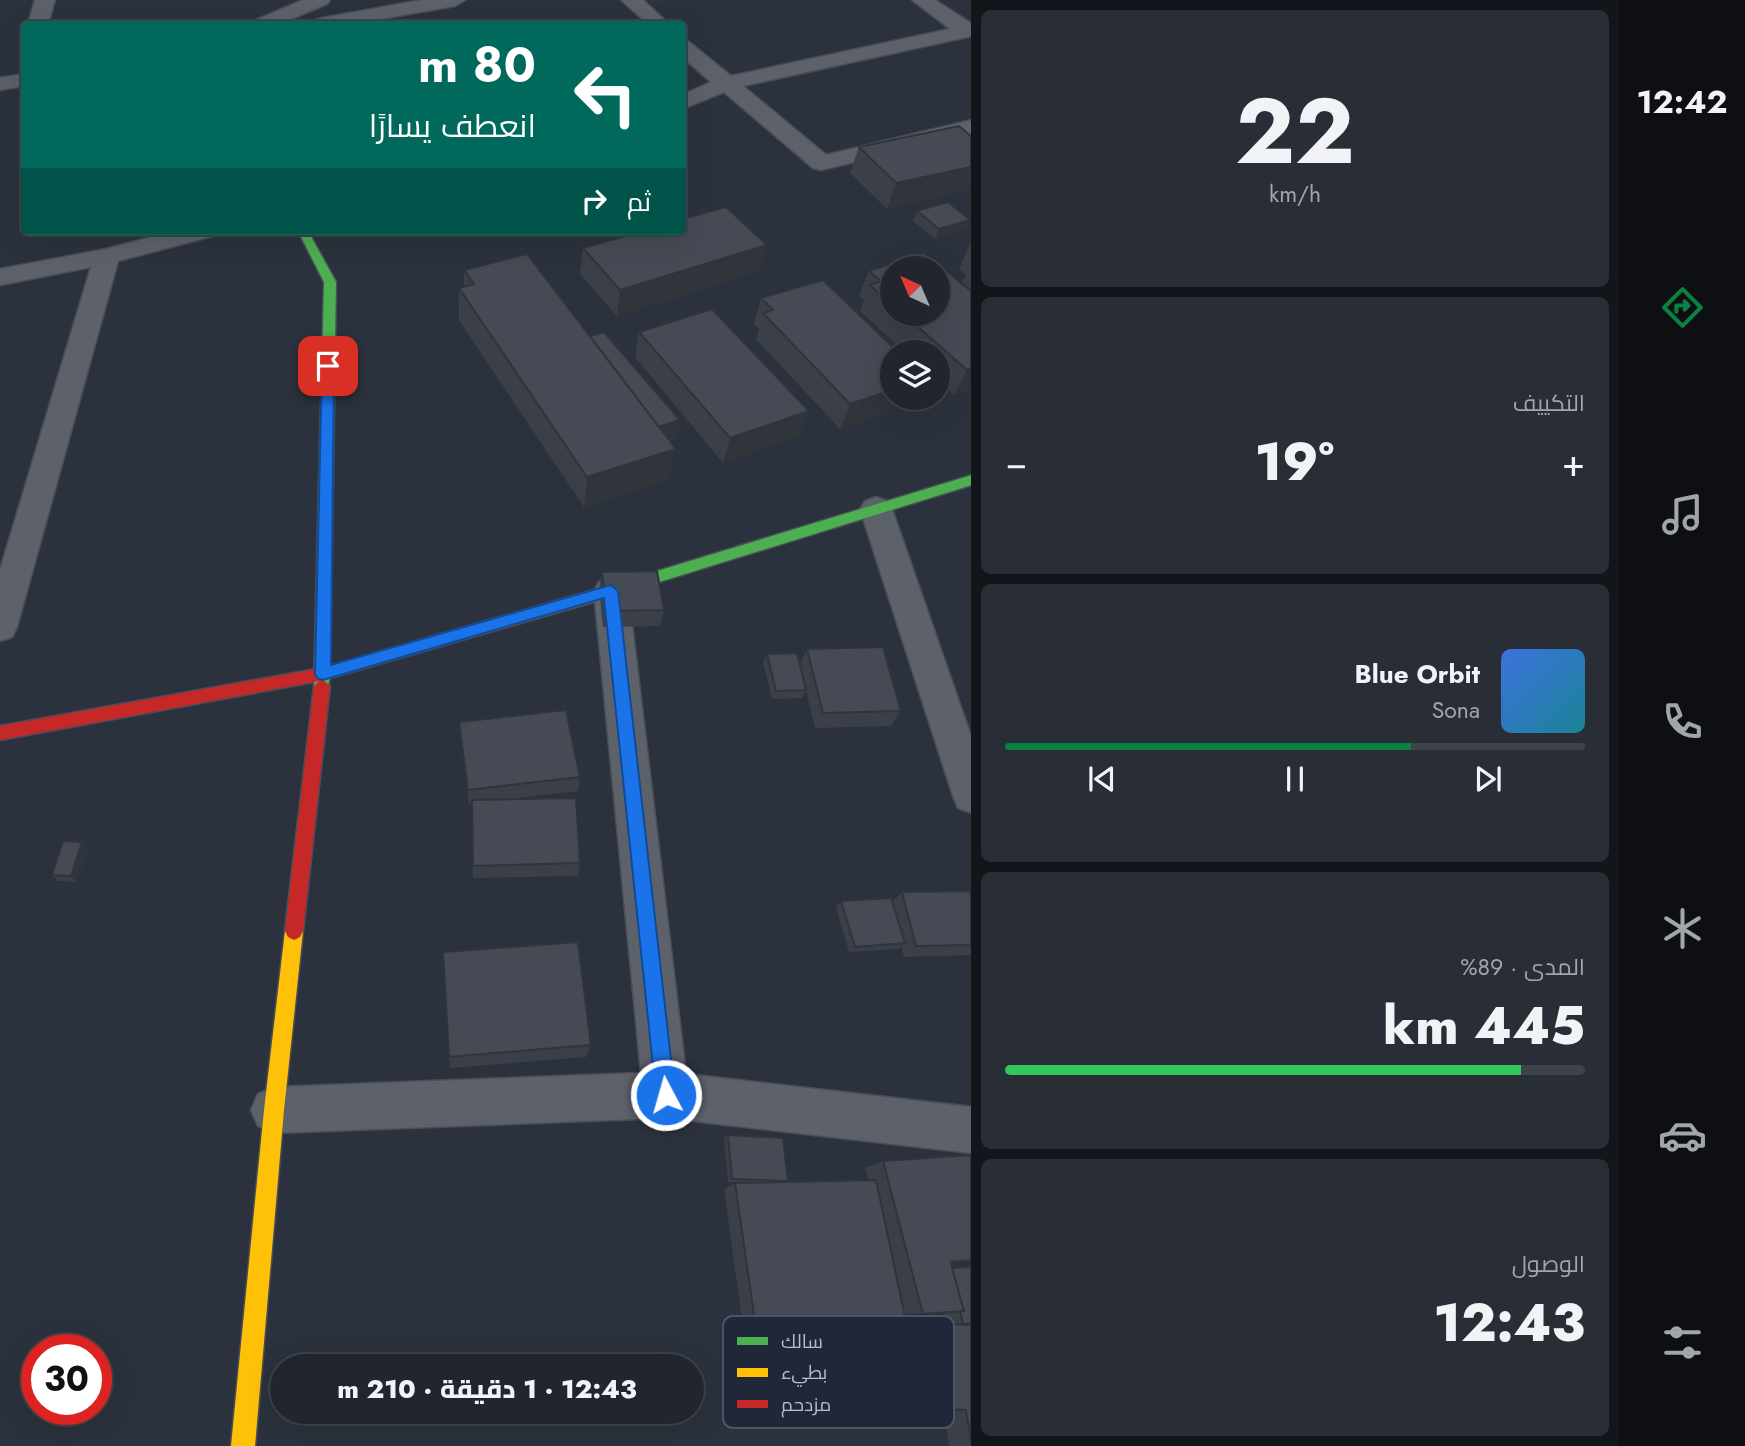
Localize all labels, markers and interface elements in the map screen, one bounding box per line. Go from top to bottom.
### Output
text: 80 m [418,30,536,100]
icon: left [560,49,651,140]
text: 22 [1235,66,1355,197]
text: 12:42 [1637,79,1727,125]
text: انعطف يسارًا [369,103,536,149]
text: km/h [1269,177,1321,211]
icon: right [575,182,613,220]
text: ثم [627,183,651,221]
north arrow [880,256,950,326]
map controls [880,256,950,410]
icon: directions [1658,283,1707,332]
pin [298,336,358,396]
button: layers [880,340,950,410]
icon: arrive [309,347,347,385]
text: التكييف [1513,386,1585,420]
text: 19° [1255,424,1334,500]
text: − [1005,435,1027,490]
text: + [1562,435,1585,490]
icon: music [1658,490,1707,539]
text: Blue Orbit [1355,655,1480,693]
text: Sona [1432,693,1480,727]
icon: phone [1658,697,1707,746]
icon: previous [1083,760,1121,798]
icon: pause [1276,760,1314,798]
icon: next [1469,760,1507,798]
icon: climate [1658,904,1707,953]
text: المدى · 89% [1460,950,1585,984]
text: 445 km [1383,988,1585,1064]
position arrow [629,1058,703,1132]
icon: car [1658,1111,1707,1160]
text: الوصول [1512,1247,1585,1281]
text: 12:43 [1434,1285,1585,1361]
legend [723,1316,954,1428]
icon: filters [1658,1318,1707,1367]
text: سالك [781,1328,823,1355]
speed limit sign: 30 [21,1334,112,1425]
text: بطيء [781,1359,827,1387]
text: 12:43 · 1 دقيقة · 210 m [337,1370,637,1408]
text: مزدحم [781,1391,831,1418]

